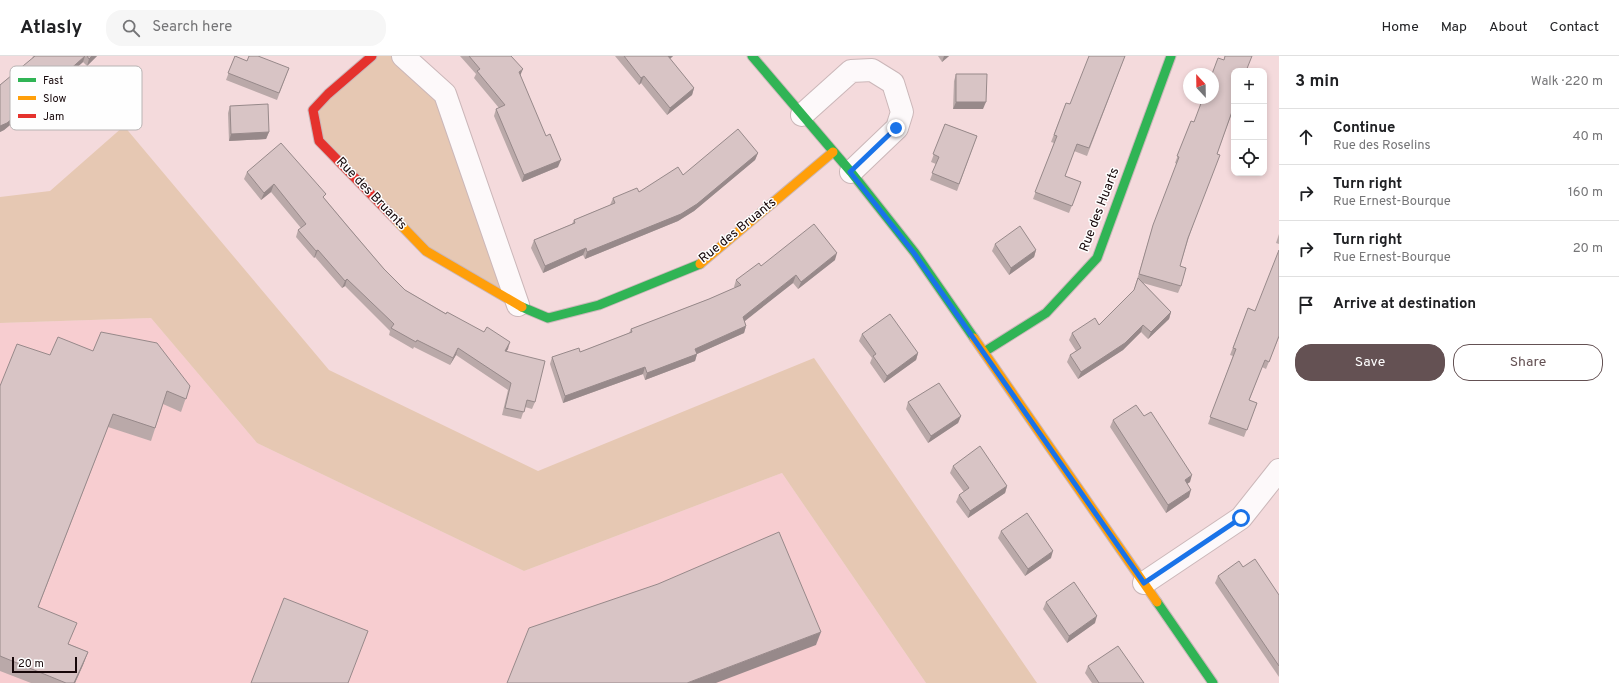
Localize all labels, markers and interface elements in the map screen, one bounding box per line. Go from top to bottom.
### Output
search box [106,10,386,46]
text: Atlasly [20,16,82,40]
icon: search [120,17,142,39]
text: Search here [152,18,232,37]
text: Home [1382,19,1419,36]
text: Map [1441,19,1467,36]
text: About [1489,19,1528,36]
text: Contact [1550,19,1599,36]
legend [10,66,142,130]
north arrow [1183,68,1219,104]
map controls [1231,68,1267,176]
button: + [1231,68,1267,104]
text: 3 min [1295,71,1339,93]
text: Fast [43,74,63,88]
text: Walk · 220 m [1531,74,1603,90]
text: Slow [43,92,66,106]
button: − [1231,104,1267,140]
text: Jam [43,110,64,124]
route end [887,119,905,137]
text: Continue [1333,119,1395,138]
icon: ahead [1295,126,1317,148]
text: 40 m [1573,129,1603,145]
text: Rue des Roselins [1333,138,1431,154]
button: locate [1231,140,1267,176]
street label: Rue des Bruants [332,154,410,234]
street label: Rue des Huarts [1077,166,1123,254]
text: Turn right [1333,175,1402,194]
icon: right [1295,182,1317,204]
text: 160 m [1568,185,1603,201]
text: Rue Ernest-Bourque [1333,194,1451,210]
street label: Rue des Bruants [696,195,780,267]
text: Turn right [1333,231,1402,250]
icon: right [1295,238,1317,260]
text: 20 m [1573,241,1603,257]
text: Rue Ernest-Bourque [1333,250,1451,266]
icon: arrive [1295,294,1317,316]
text: Arrive at destination [1333,295,1476,314]
button: Save [1295,344,1445,381]
button: Share [1453,344,1603,381]
route start [1232,509,1250,527]
scale bar [12,655,77,674]
text: 20 m [18,657,44,671]

